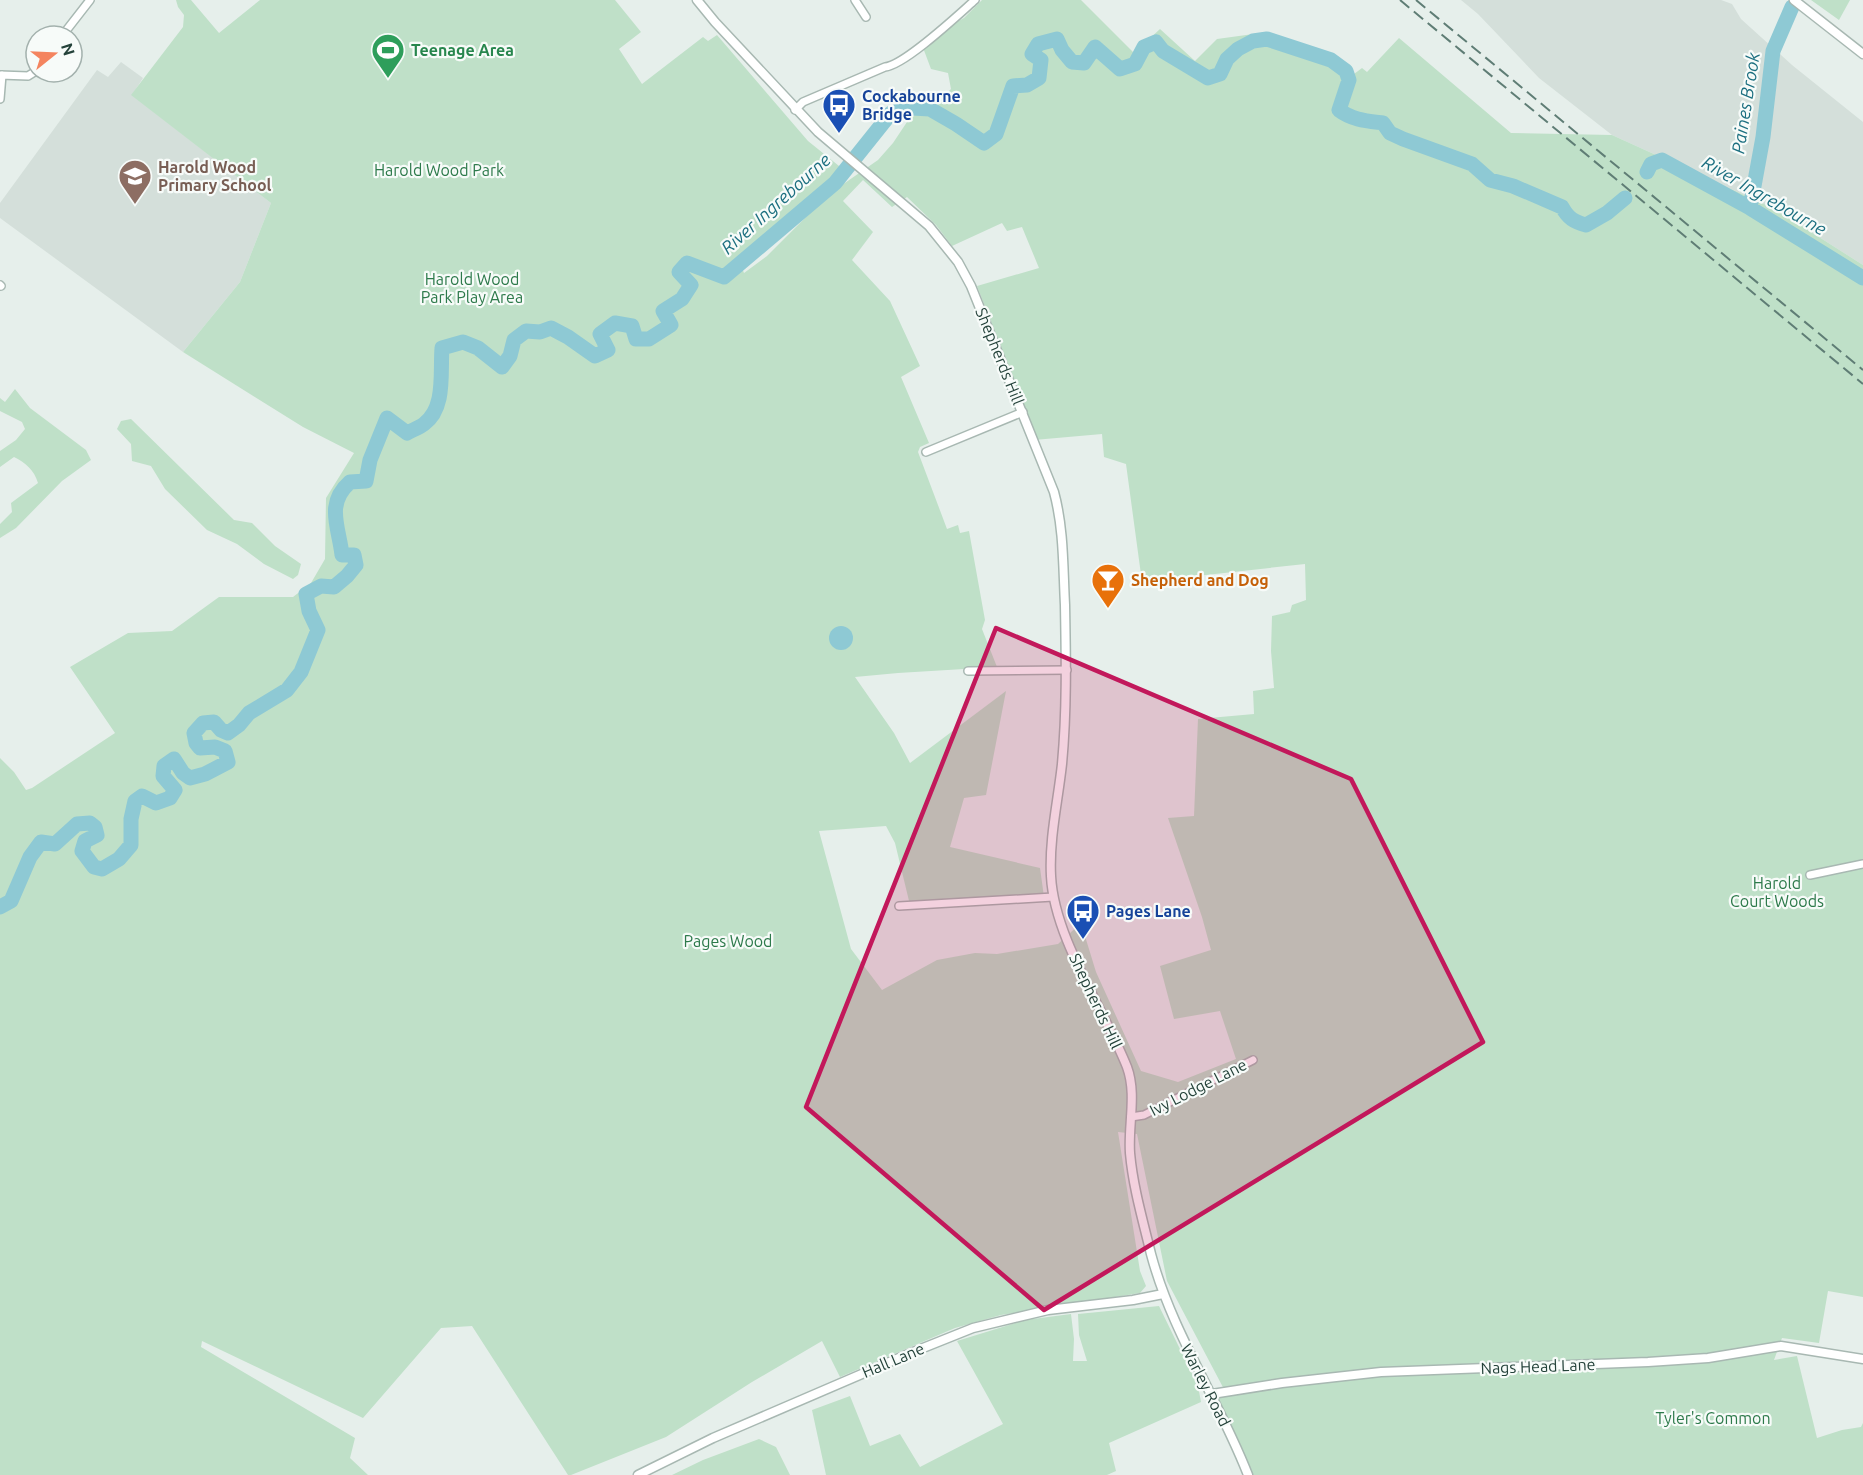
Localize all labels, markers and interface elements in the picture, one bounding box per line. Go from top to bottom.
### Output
north arrow [24,24,84,84]
sports icon: Teenage Area [370,32,406,79]
text: N [58,41,79,58]
place label: Teenage Area [411,41,514,59]
water label: Paines Brook [1727,50,1763,155]
bus stop icon: Cockabourne Bridge [821,87,857,134]
place label: Cockabourne Bridge [862,87,961,123]
water label: River Ingrebourne [717,149,834,257]
water label: River Ingrebourne [1699,152,1830,239]
school or university icon: Harold Wood Primary School [117,158,153,205]
place label: Harold Wood Primary School [158,158,272,194]
park label: Harold Wood Park [374,161,504,179]
park label: Harold Wood Park Play Area [421,270,523,306]
street label: Shepherds Hill [972,305,1028,407]
bar icon: Shepherd and Dog [1090,562,1126,609]
place label: Shepherd and Dog [1131,571,1269,589]
park label: Harold Court Woods [1730,874,1824,910]
bus stop icon: Pages Lane [1065,893,1101,940]
place label: Pages Lane [1106,902,1191,920]
park label: Pages Wood [684,932,772,950]
street label: Shepherds Hill [1066,950,1126,1052]
street label: Ivy Lodge Lane [1146,1055,1250,1119]
street label: Hall Lane [859,1339,927,1381]
street label: Warley Road [1178,1341,1234,1429]
street label: Nags Head Lane [1480,1355,1596,1377]
park label: Tyler's Common [1655,1409,1771,1427]

